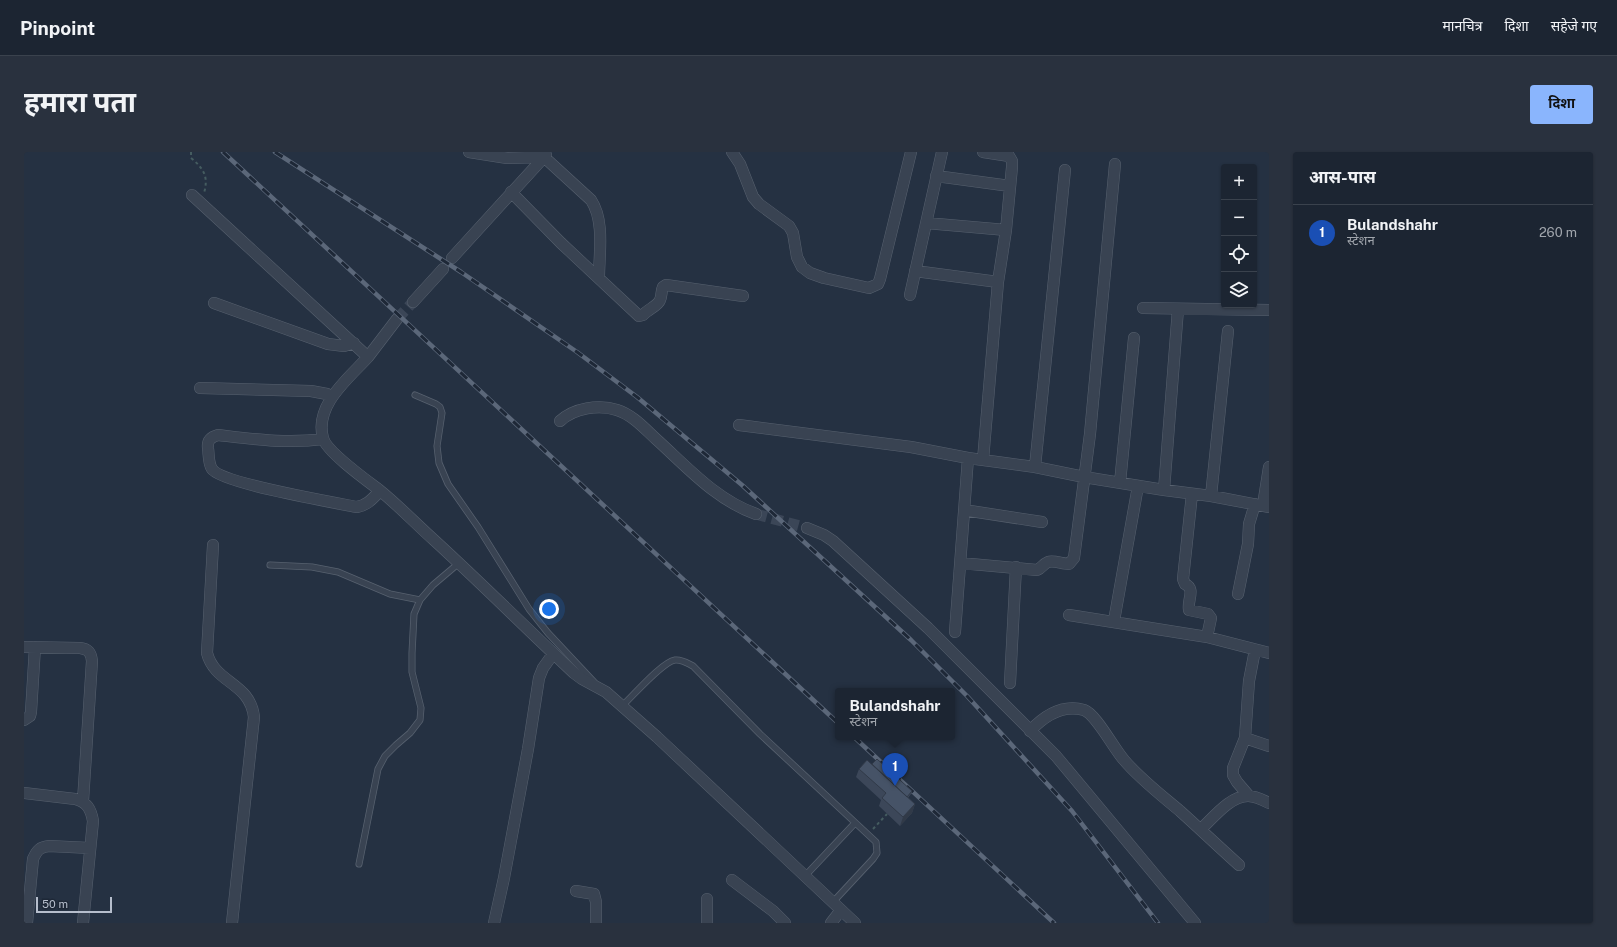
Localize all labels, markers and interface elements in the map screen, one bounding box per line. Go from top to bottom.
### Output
text: Pinpoint [20,17,95,39]
text: मानचित्र [1442,18,1482,34]
text: दिशा [1504,18,1529,34]
text: सहेजे गए [1551,18,1597,34]
text: हमारा पता [24,85,136,118]
button: दिशा [1530,85,1593,124]
map controls [1221,164,1257,308]
button: + [1221,164,1257,200]
text: आस-पास [1309,167,1376,187]
button: − [1221,200,1257,236]
text: Bulandshahr [1347,216,1438,233]
text: 1 [1319,225,1325,240]
text: 260 m [1539,225,1577,240]
text: स्टेशन [1347,233,1375,248]
button: locate [1221,236,1257,272]
button: layers [1221,272,1257,308]
your location [539,599,559,619]
popup [835,688,955,740]
text: Bulandshahr [850,697,940,714]
text: स्टेशन [850,714,877,729]
pin: 1 [882,753,908,786]
scale bar [36,895,112,914]
text: 50 m [42,898,68,910]

